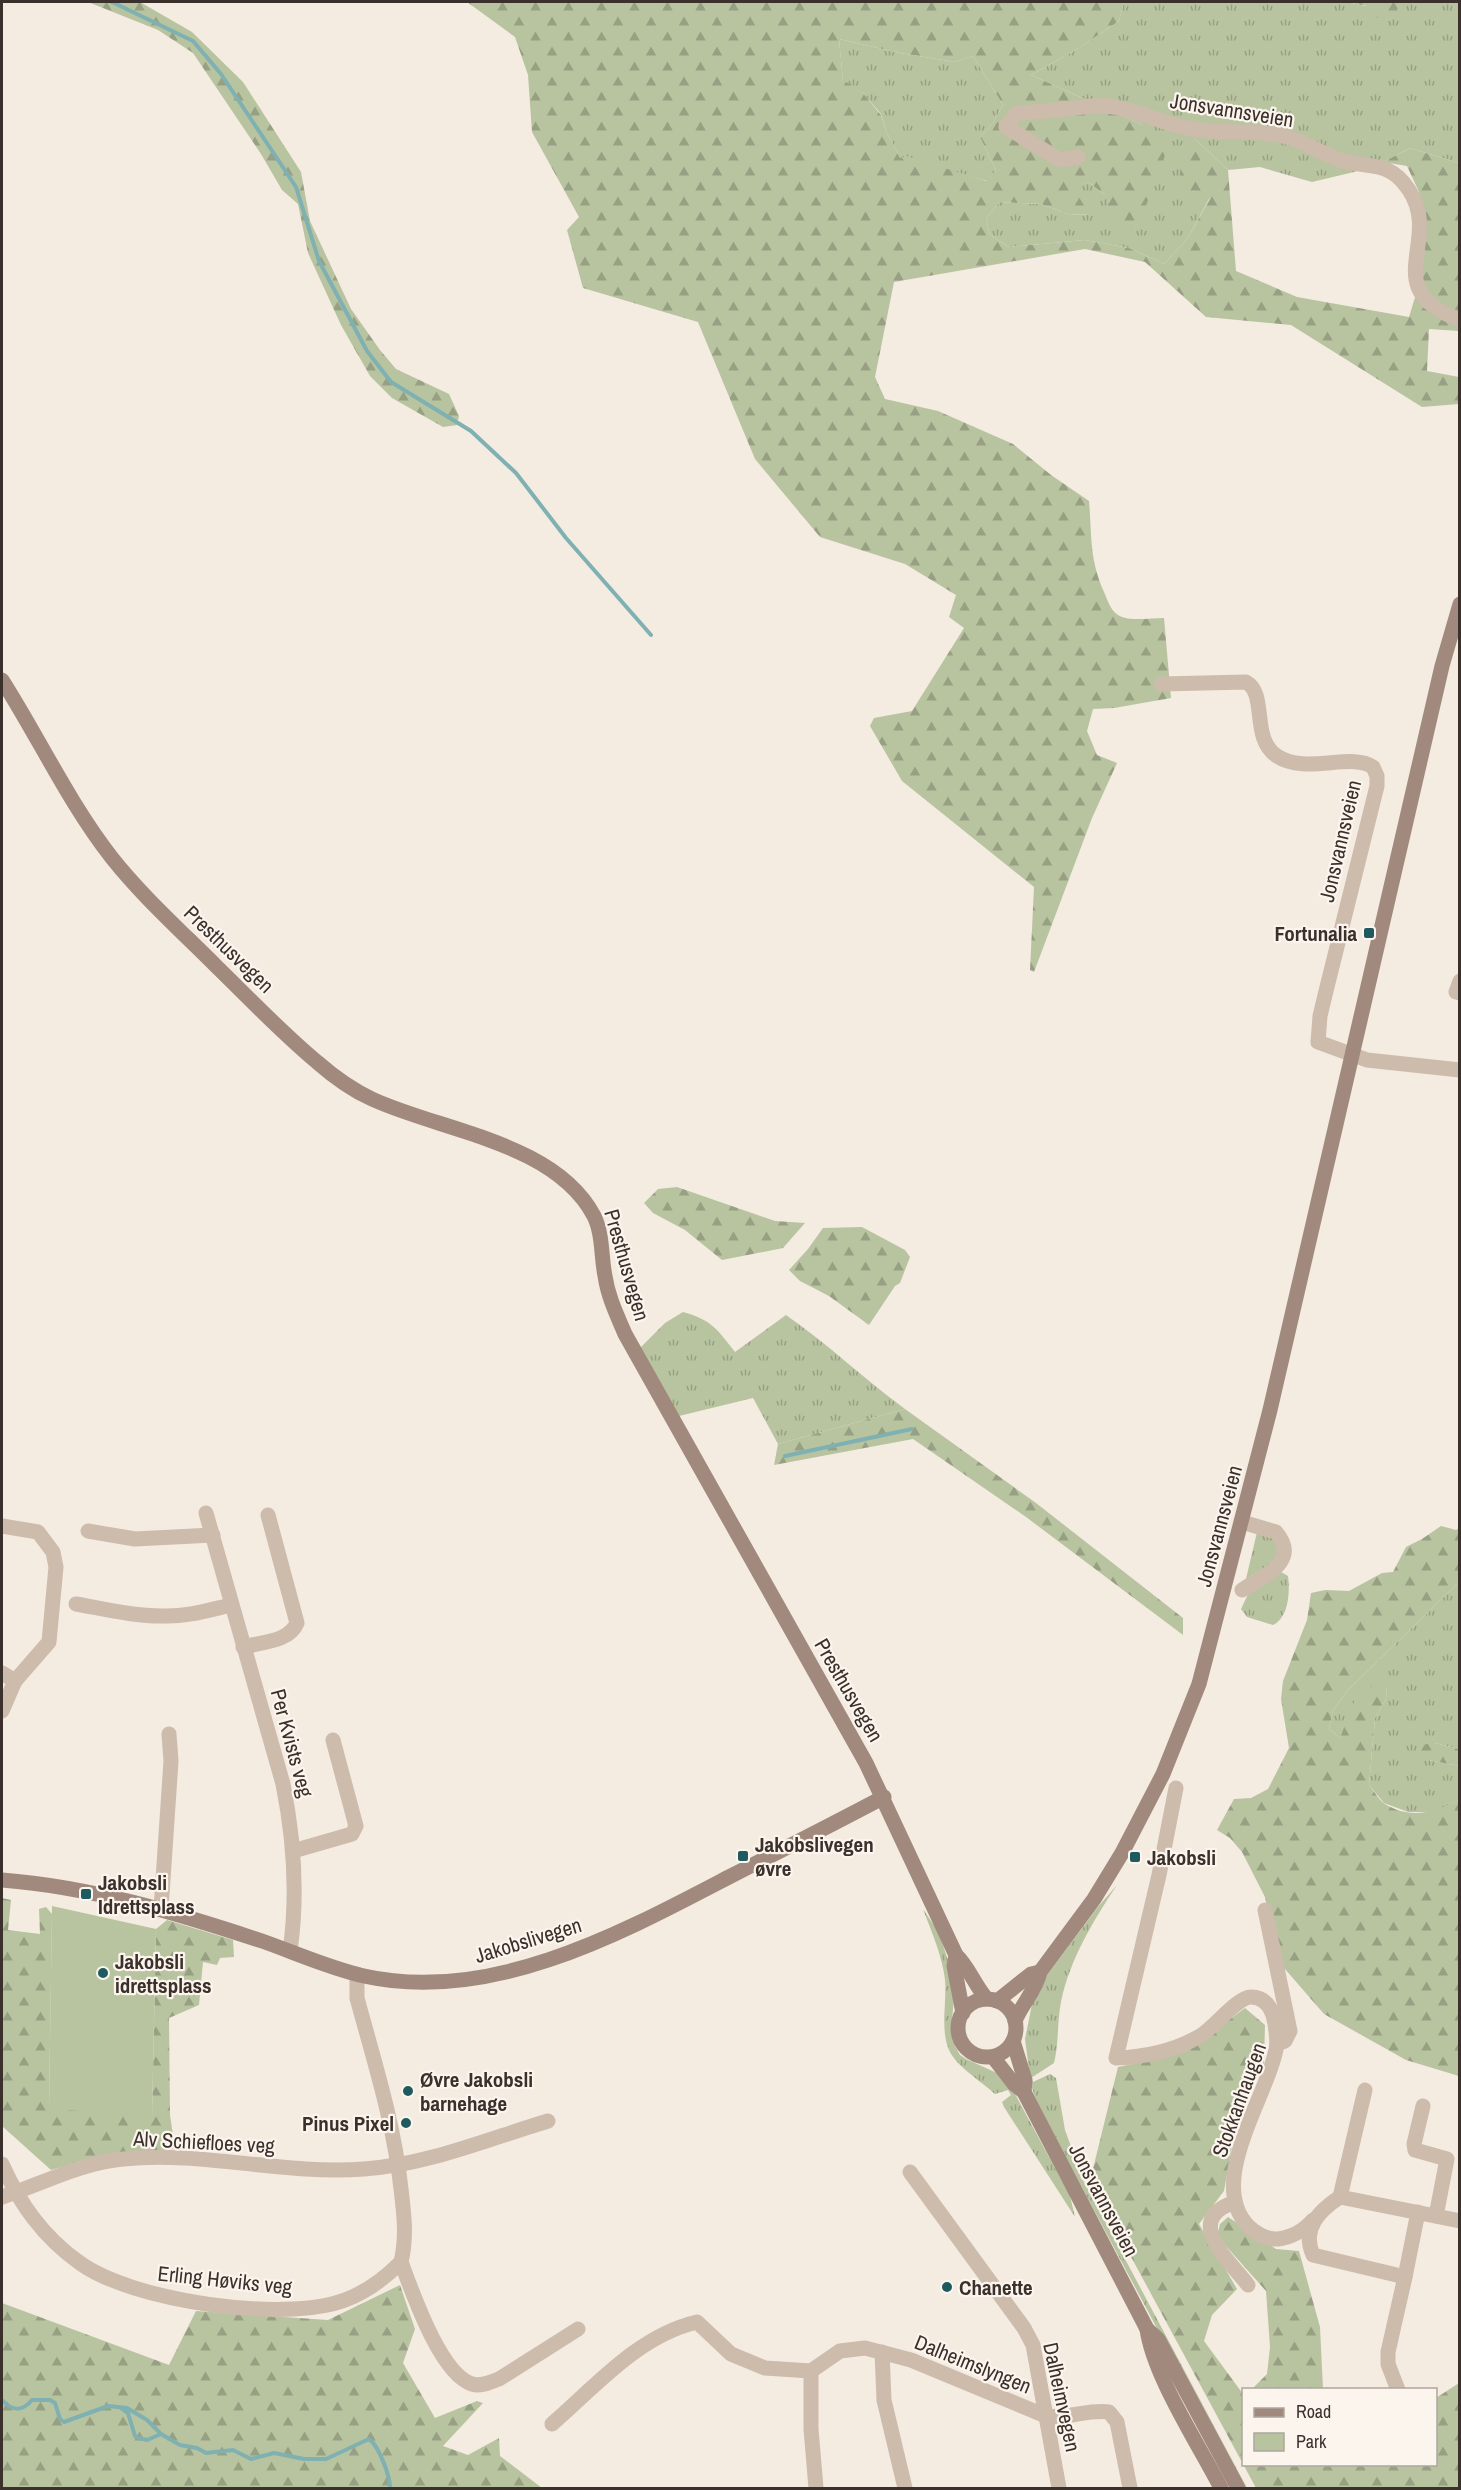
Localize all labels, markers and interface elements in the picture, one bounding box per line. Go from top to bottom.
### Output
street label: Jonsvannsveien [1168,86,1296,134]
street label: Jonsvannsveien [1312,777,1368,905]
street label: Presthusvegen [178,899,280,999]
place label: Fortunalia [1275,919,1357,948]
marker: Fortunalia [1362,926,1376,940]
street label: Presthusvegen [597,1206,657,1324]
street label: Jonsvannsveien [1189,1462,1249,1590]
street label: Presthusvegen [808,1633,890,1747]
street label: Per Kvists veg [264,1686,320,1801]
place label: Jakobslivegen øvre [755,1830,874,1883]
place label: Jakobsli [1147,1843,1216,1872]
marker: Jakobslivegen øvre [736,1849,750,1863]
marker: Jakobsli [1128,1850,1142,1864]
place label: Jakobsli Idrettsplass [98,1868,195,1921]
marker: Jakobsli Idrettsplass [79,1887,93,1901]
street label: Jakobslivegen [471,1910,585,1970]
place label: Jakobsli idrettsplass [115,1947,212,2000]
marker: Jakobsli idrettsplass [96,1966,110,1980]
street label: Stokkanhaugen [1205,2039,1273,2161]
place label: Øvre Jakobsli barnehage [420,2065,533,2118]
marker: Øvre Jakobsli barnehage [401,2084,415,2098]
place label: Pinus Pixel [302,2109,394,2138]
marker: Pinus Pixel [399,2116,413,2130]
street label: Alv Schiefloes veg [132,2124,276,2160]
street label: Jonsvannsveien [1062,2138,1146,2262]
street label: Erling Høviks veg [156,2259,294,2302]
place label: Chanette [959,2273,1033,2302]
marker: Chanette [940,2280,954,2294]
street label: Dalheimslyngen [910,2327,1036,2401]
street label: Dalheimvegen [1036,2340,1088,2454]
legend [1242,2388,1437,2466]
text: Road [1296,2399,1331,2424]
text: Park [1296,2429,1327,2454]

